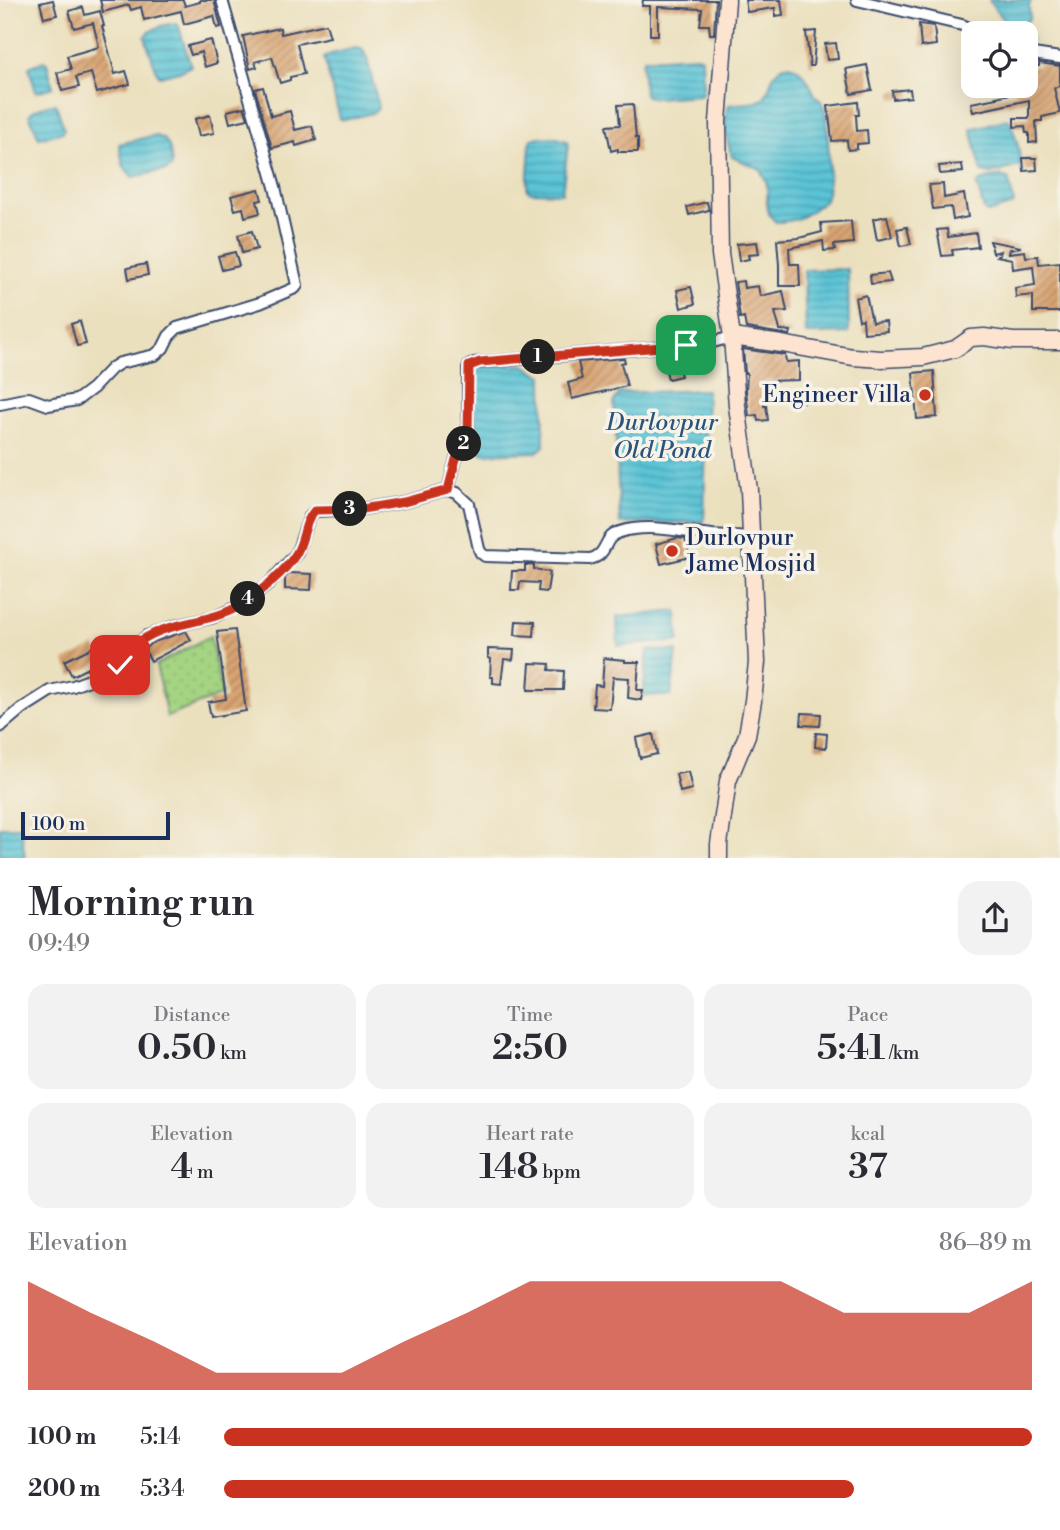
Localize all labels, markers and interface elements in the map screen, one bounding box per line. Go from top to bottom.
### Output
map controls [961,21,1038,98]
button: locate [961,21,1038,98]
pin [656,315,716,375]
icon: arrive [667,326,705,364]
pin: 1 [520,340,556,374]
text: 1 [533,344,542,368]
place label: Engineer Villa [762,381,911,409]
marker: Engineer Villa [917,387,933,403]
water label: Durlovpur Old Pond [605,408,719,466]
pin: 2 [447,426,482,462]
text: 2 [458,431,469,455]
pin: 3 [332,491,368,526]
text: 3 [344,496,355,520]
place label: Durlovpur Jame Mosjid [685,524,815,578]
marker: Durlovpur Jame Mosjid [664,543,680,559]
pin: 4 [230,582,266,616]
text: 4 [241,586,254,610]
pin [90,635,150,695]
icon: check [101,646,139,684]
scale bar [21,809,170,841]
text: 100 m [32,812,85,836]
text: Morning run [28,880,254,927]
button: share [958,881,1032,955]
text: 09:49 [28,930,90,958]
text: Distance [154,1003,230,1027]
text: Time [507,1003,553,1027]
text: Pace [848,1003,888,1027]
text: 0.50 [137,1027,216,1070]
text: 2:50 [492,1027,568,1070]
text: 5:41 [817,1027,885,1070]
text: km [216,1041,247,1065]
text: /km [885,1041,919,1065]
text: Elevation [151,1122,233,1146]
text: Heart rate [486,1122,574,1146]
text: kcal [851,1122,885,1146]
text: 4 [170,1146,193,1189]
text: 148 [479,1146,538,1189]
text: 37 [848,1146,888,1189]
text: m [193,1160,214,1184]
text: bpm [538,1160,581,1184]
text: Elevation [28,1229,128,1257]
text: 86–89 m [939,1229,1032,1257]
text: 100 m [28,1423,96,1451]
text: 5:14 [140,1423,181,1451]
text: 200 m [28,1475,100,1503]
text: 5:34 [140,1475,185,1503]

